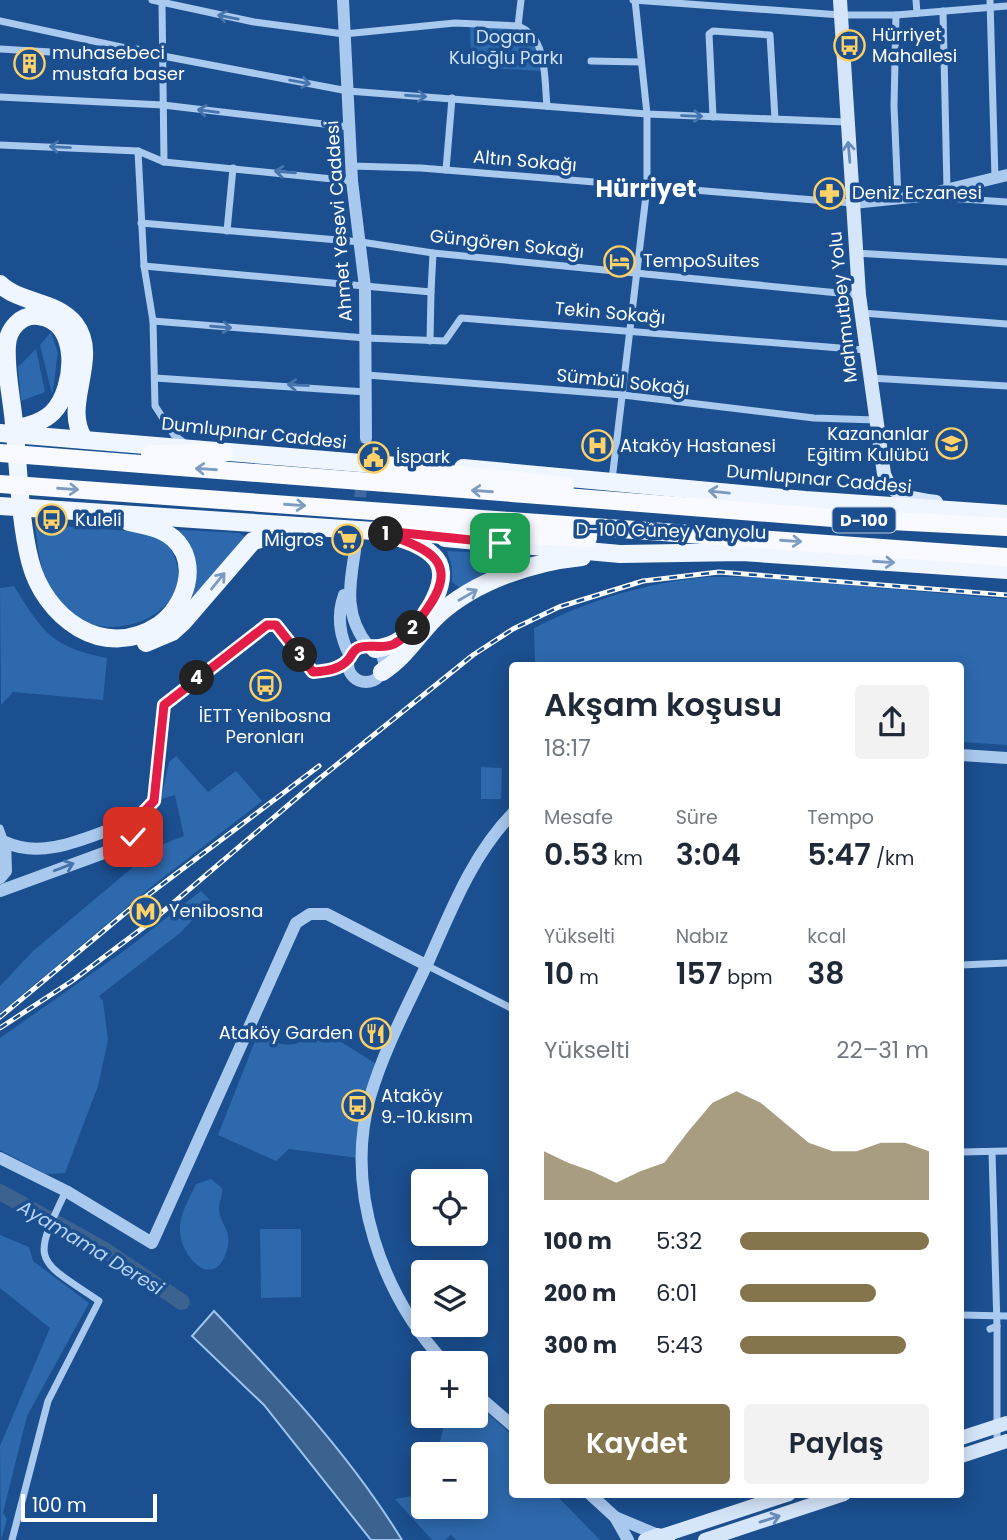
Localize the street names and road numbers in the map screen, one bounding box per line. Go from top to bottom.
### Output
street label: Ahmet Yesevi Caddesi [319,120,358,322]
street label: Altın Sokağı [472,144,578,177]
street label: Güngören Sokağı [429,223,585,264]
street label: Mahmutbey Yolu [822,230,863,384]
street label: Tekin Sokağı [554,295,666,330]
street label: Sümbül Sokağı [555,362,691,401]
street label: Dumlupınar Caddesi [160,410,348,455]
street label: Dumlupınar Caddesi [725,458,913,499]
road number: D-100 [832,508,896,533]
street label: D-100 Güney Yanyolu [575,516,767,545]

